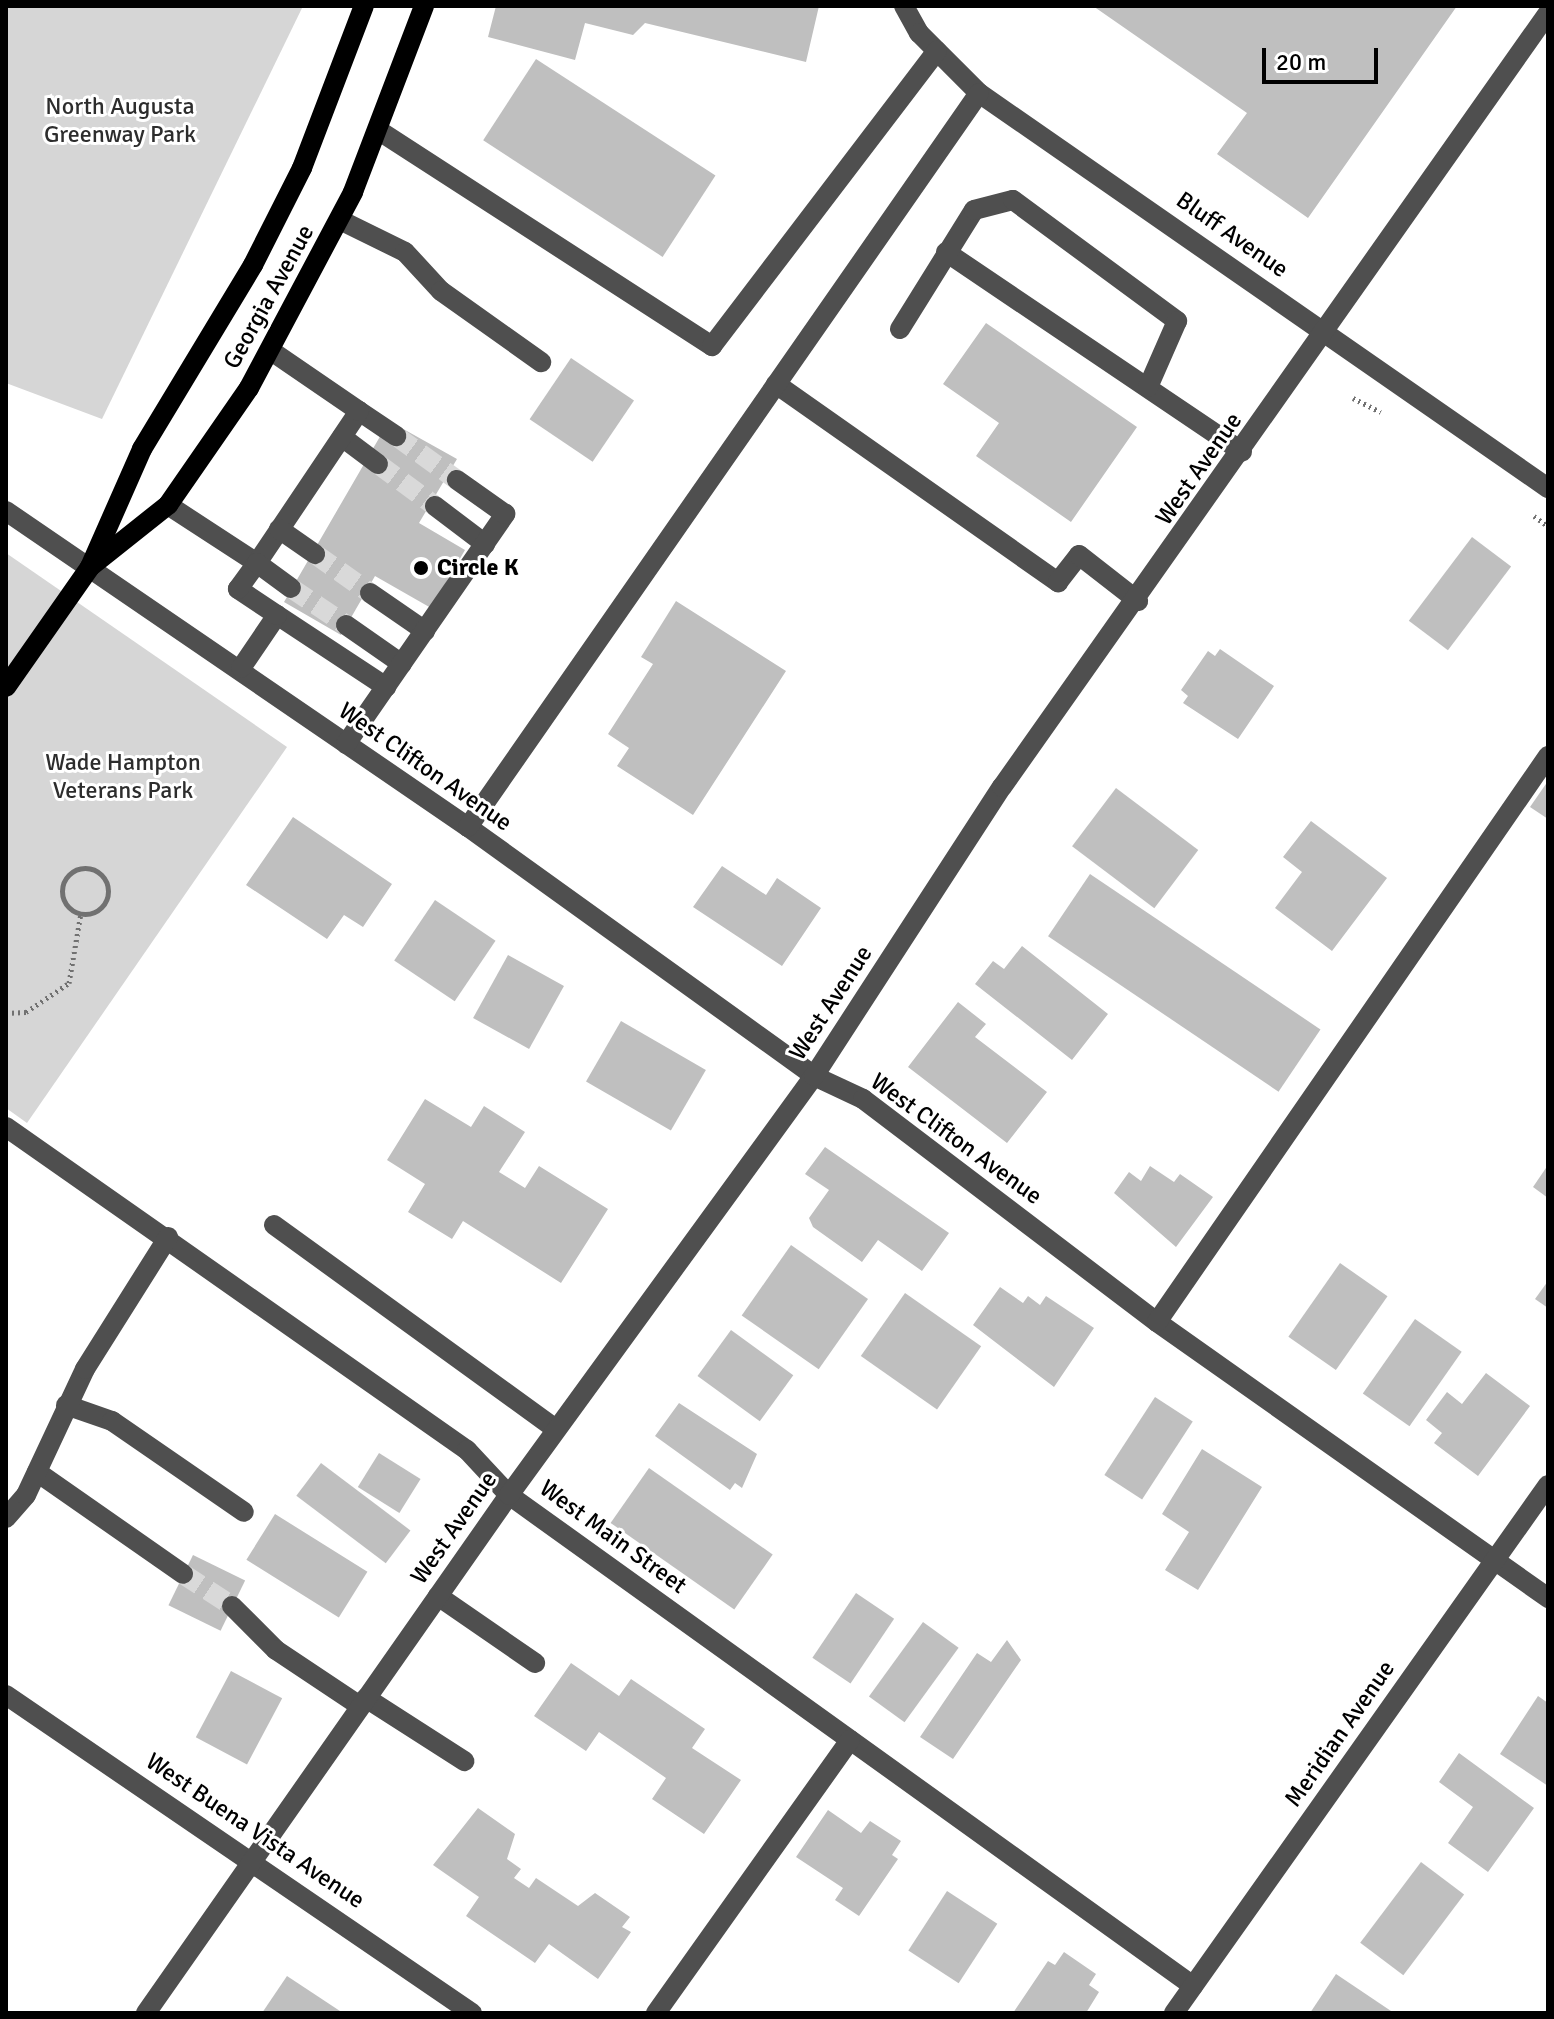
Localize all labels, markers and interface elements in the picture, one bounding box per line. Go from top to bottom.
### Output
scale bar [1266,32,1382,82]
text: 20 m [1276,47,1326,77]
park label: North Augusta Greenway Park [44,93,196,149]
street label: Bluff Avenue [1170,186,1294,284]
street label: Georgia Avenue [218,220,320,374]
street label: West Avenue [1150,407,1248,531]
place label: Circle K [437,554,519,582]
marker: Circle K [412,559,430,577]
street label: West Clifton Avenue [333,696,517,838]
park label: Wade Hampton Veterans Park [45,749,201,805]
street label: West Avenue [783,940,879,1066]
street label: West Clifton Avenue [865,1067,1047,1211]
street label: West Avenue [405,1466,503,1590]
street label: West Main Street [534,1474,692,1600]
street label: Meridian Avenue [1279,1655,1401,1813]
street label: West Buena Vista Avenue [140,1747,370,1915]

